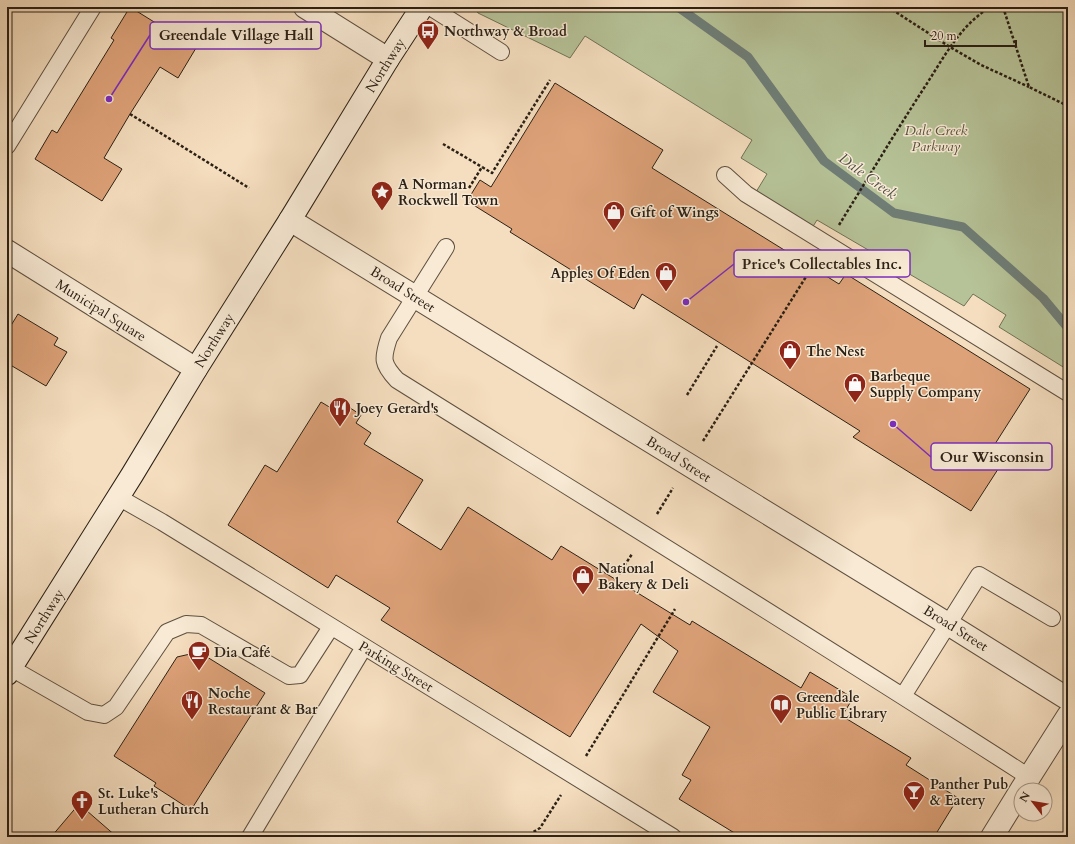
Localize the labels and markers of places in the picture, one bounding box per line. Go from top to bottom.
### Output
bus stop icon: Northway & Broad [415,18,441,51]
callout: Greendale Village Hall [150,22,321,49]
place label: Northway & Broad [444,22,567,41]
place label: A Norman Rockwell Town [398,175,499,210]
place icon: A Norman Rockwell Town [369,179,395,212]
shop icon: Gift of Wings [601,199,627,232]
place label: Gift of Wings [630,203,719,222]
callout: Price's Collectables Inc. [734,250,910,277]
shop icon: Apples Of Eden [653,260,679,293]
place label: Apples Of Eden [550,264,650,283]
shop icon: The Nest [777,338,803,371]
place label: The Nest [806,342,865,361]
place label: Barbeque Supply Company [870,367,981,402]
shop icon: Barbeque Supply Company [842,371,868,404]
restaurant icon: Joey Gerard's [327,395,353,428]
place label: Joey Gerard's [354,399,438,418]
callout: Our Wisconsin [931,443,1052,470]
place label: National Bakery & Deli [598,559,689,594]
shop icon: National Bakery & Deli [570,563,596,596]
cafe icon: Dia Café [186,639,212,672]
place label: Dia Café [214,643,271,662]
place label: Noche Restaurant & Bar [208,684,318,719]
restaurant icon: Noche Restaurant & Bar [179,688,205,721]
place label: Greendale Public Library [796,688,887,723]
library icon: Greendale Public Library [768,692,794,725]
place label: Panther Pub & Eatery [930,775,1008,810]
bar icon: Panther Pub & Eatery [901,779,927,812]
place label: St. Luke's Lutheran Church [98,784,209,819]
church icon: St. Luke's Lutheran Church [69,788,95,821]

